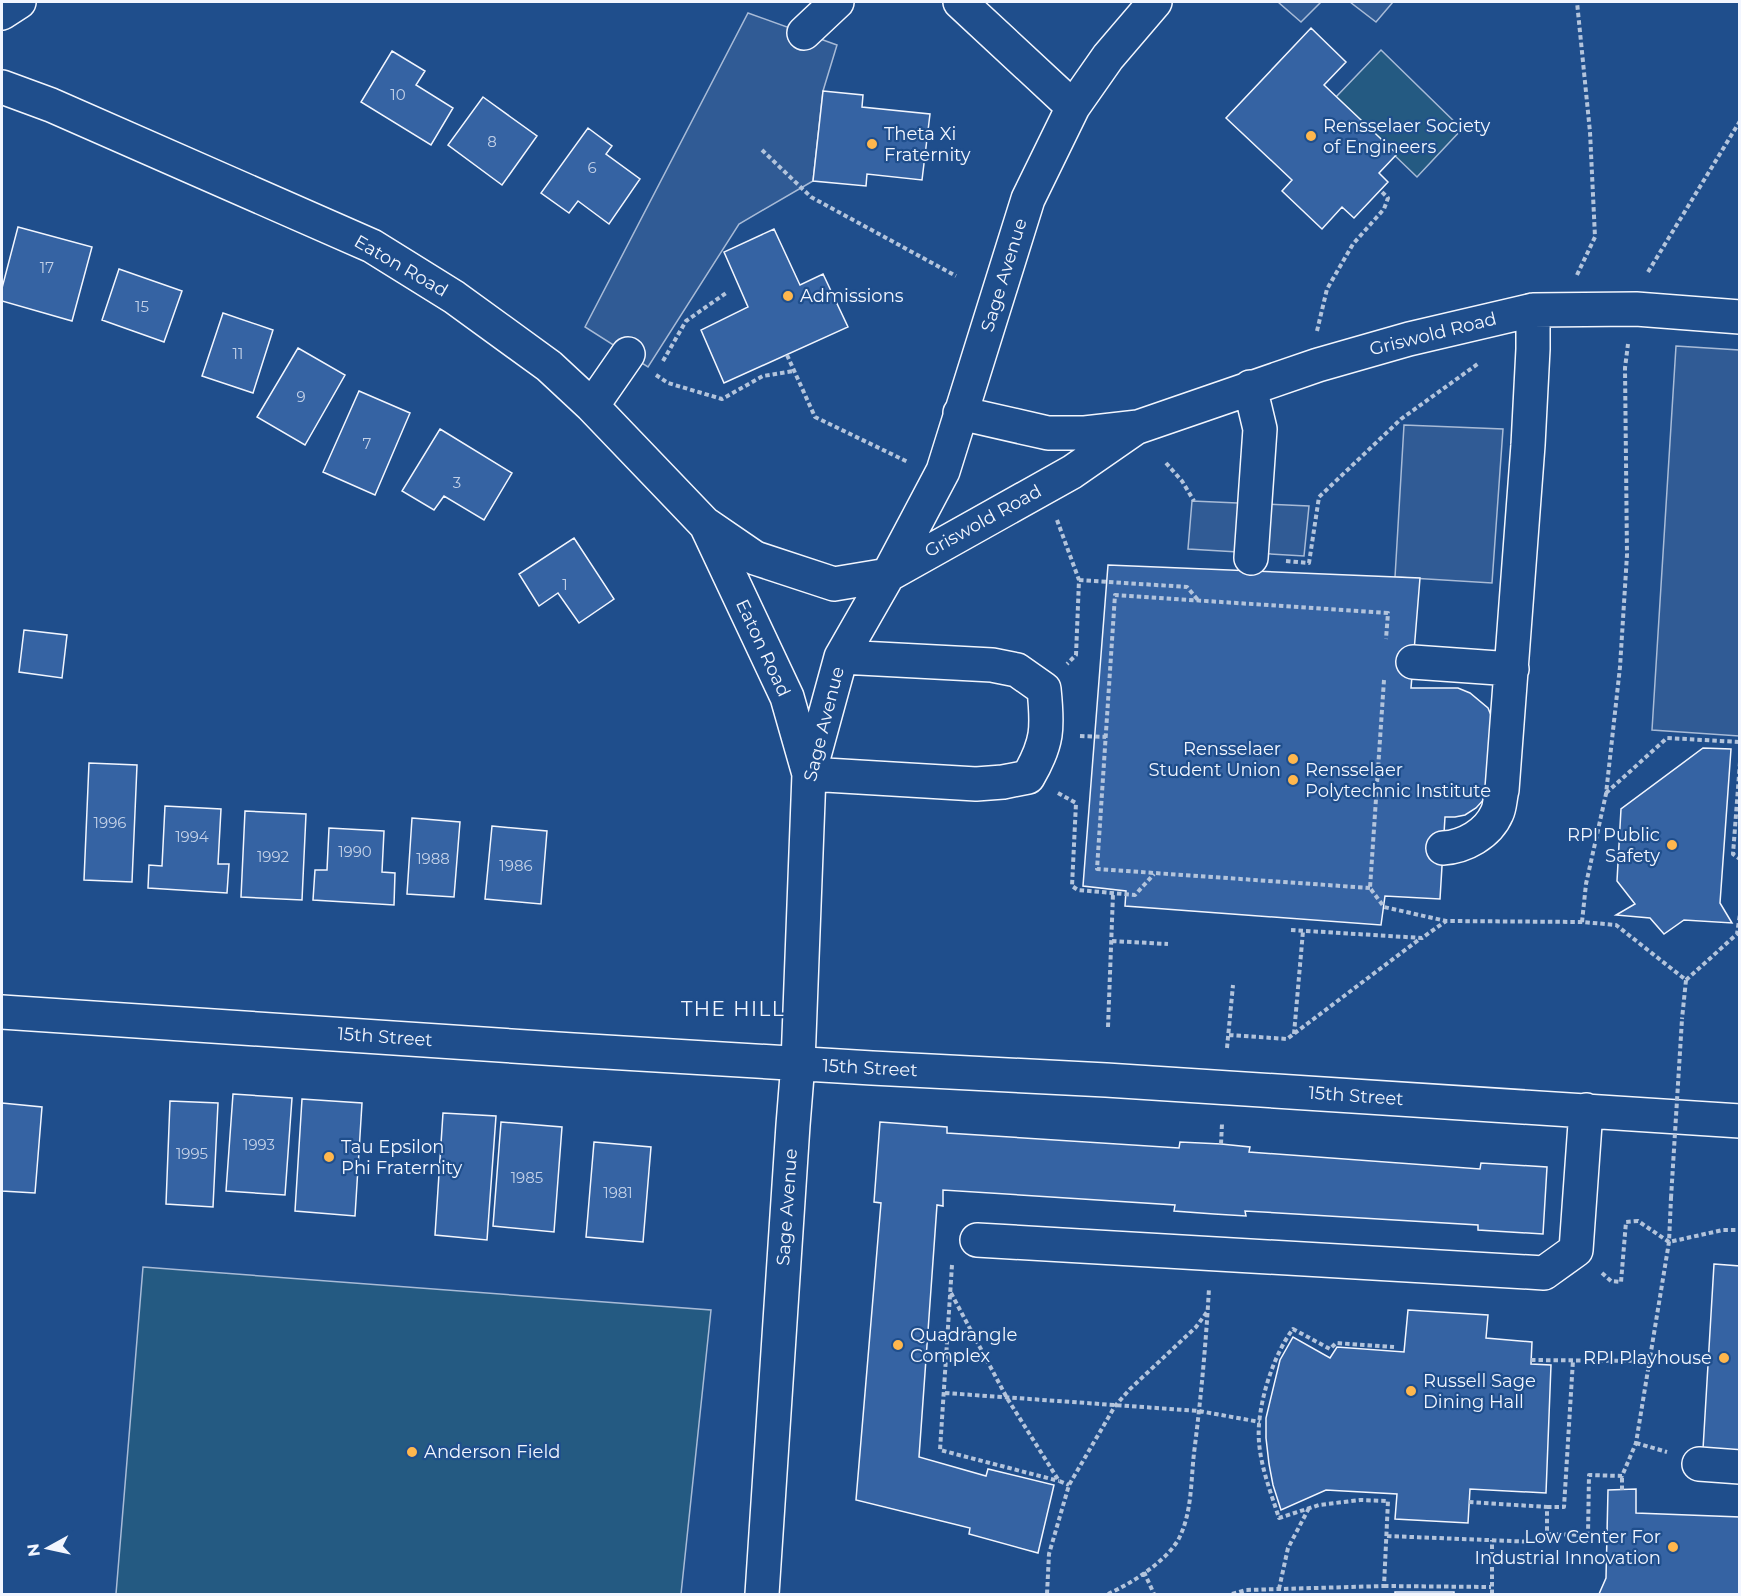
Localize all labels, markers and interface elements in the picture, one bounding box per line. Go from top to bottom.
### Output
house number: 10 [390,85,406,104]
place label: Rensselaer Society of Engineers [1323,115,1490,158]
place label: Theta Xi Fraternity [884,123,971,166]
marker: Rensselaer Society of Engineers [1304,129,1318,143]
house number: 8 [487,132,497,151]
marker: Theta Xi Fraternity [865,137,879,151]
house number: 6 [587,158,597,177]
street label: Sage Avenue [976,215,1032,334]
street label: Eaton Road [350,230,452,302]
house number: 17 [40,258,54,277]
place label: Admissions [800,285,904,307]
marker: Admissions [781,289,795,303]
house number: 15 [135,297,149,316]
street label: Griswold Road [1367,308,1499,360]
house number: 11 [233,344,243,363]
house number: 9 [296,387,306,406]
house number: 7 [363,434,372,453]
house number: 3 [453,473,461,492]
street label: Griswold Road [921,480,1045,562]
house number: 1 [562,575,568,594]
street label: Eaton Road [731,596,795,700]
street label: Sage Avenue [799,664,849,784]
place label: Rensselaer Student Union [1149,738,1281,781]
marker: Rensselaer Student Union [1286,752,1300,766]
place label: Rensselaer Polytechnic Institute [1305,759,1491,802]
marker: Rensselaer Polytechnic Institute [1286,773,1300,787]
house number: 1996 [94,813,126,832]
place label: RPI Public Safety [1567,824,1660,867]
house number: 1994 [175,827,209,846]
marker: RPI Public Safety [1665,838,1679,852]
house number: 1990 [338,842,372,861]
house number: 1992 [257,847,289,866]
house number: 1988 [416,849,450,868]
house number: 1986 [499,856,533,875]
district label: THE HILL [681,997,785,1021]
street label: 15th Street [337,1023,433,1051]
street label: 15th Street [822,1055,918,1081]
street label: 15th Street [1308,1082,1404,1110]
house number: 1993 [243,1135,275,1154]
place label: Tau Epsilon Phi Fraternity [341,1136,462,1179]
house number: 1995 [176,1144,208,1163]
street label: Sage Avenue [772,1147,802,1266]
marker: Tau Epsilon Phi Fraternity [322,1150,336,1164]
house number: 1985 [511,1168,543,1187]
house number: 1981 [603,1183,633,1202]
place label: Quadrangle Complex [910,1324,1017,1367]
marker: Quadrangle Complex [891,1338,905,1352]
place label: RPI Playhouse [1583,1347,1712,1369]
marker: RPI Playhouse [1717,1351,1731,1365]
place label: Russell Sage Dining Hall [1423,1370,1536,1413]
marker: Russell Sage Dining Hall [1404,1384,1418,1398]
place label: Anderson Field [424,1441,560,1463]
marker: Anderson Field [405,1445,419,1459]
north arrow [18,1518,78,1578]
place label: Low Center For Industrial Innovation [1474,1526,1661,1569]
marker: Low Center For Industrial Innovation [1666,1540,1680,1554]
text: N [23,1542,44,1558]

